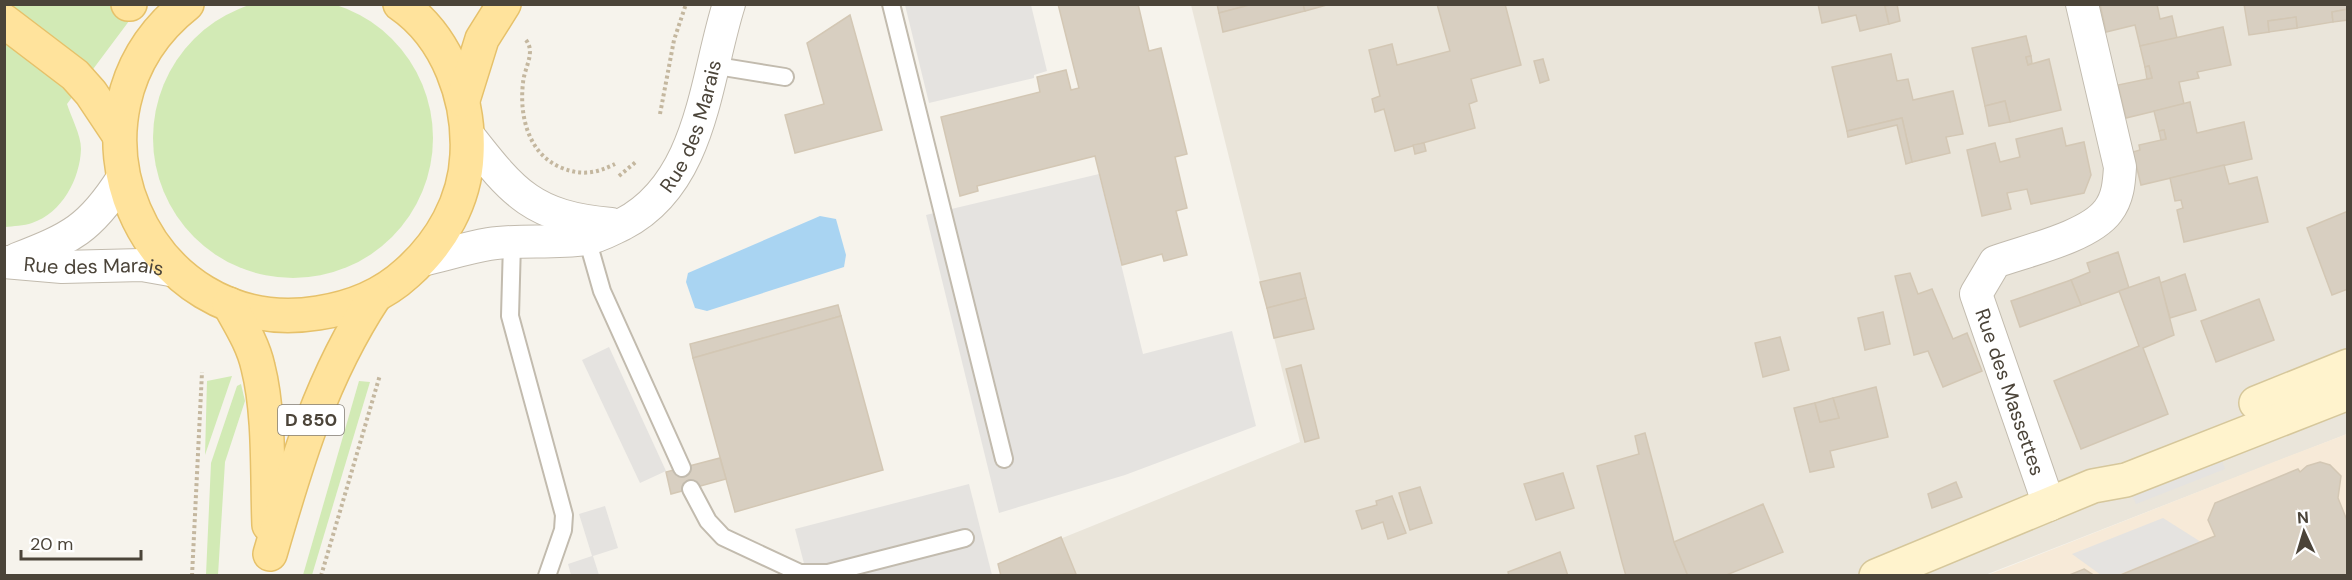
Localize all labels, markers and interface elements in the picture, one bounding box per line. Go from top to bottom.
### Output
street label: Rue des Marais [654,57,727,198]
street label: Rue des Marais [23,251,166,282]
street label: Rue des Massettes [1969,305,2051,479]
road number: D 850 [278,405,344,435]
north arrow [2274,502,2334,562]
text: N [2296,507,2310,528]
scale bar [21,523,141,561]
text: 20 m [30,532,73,556]

